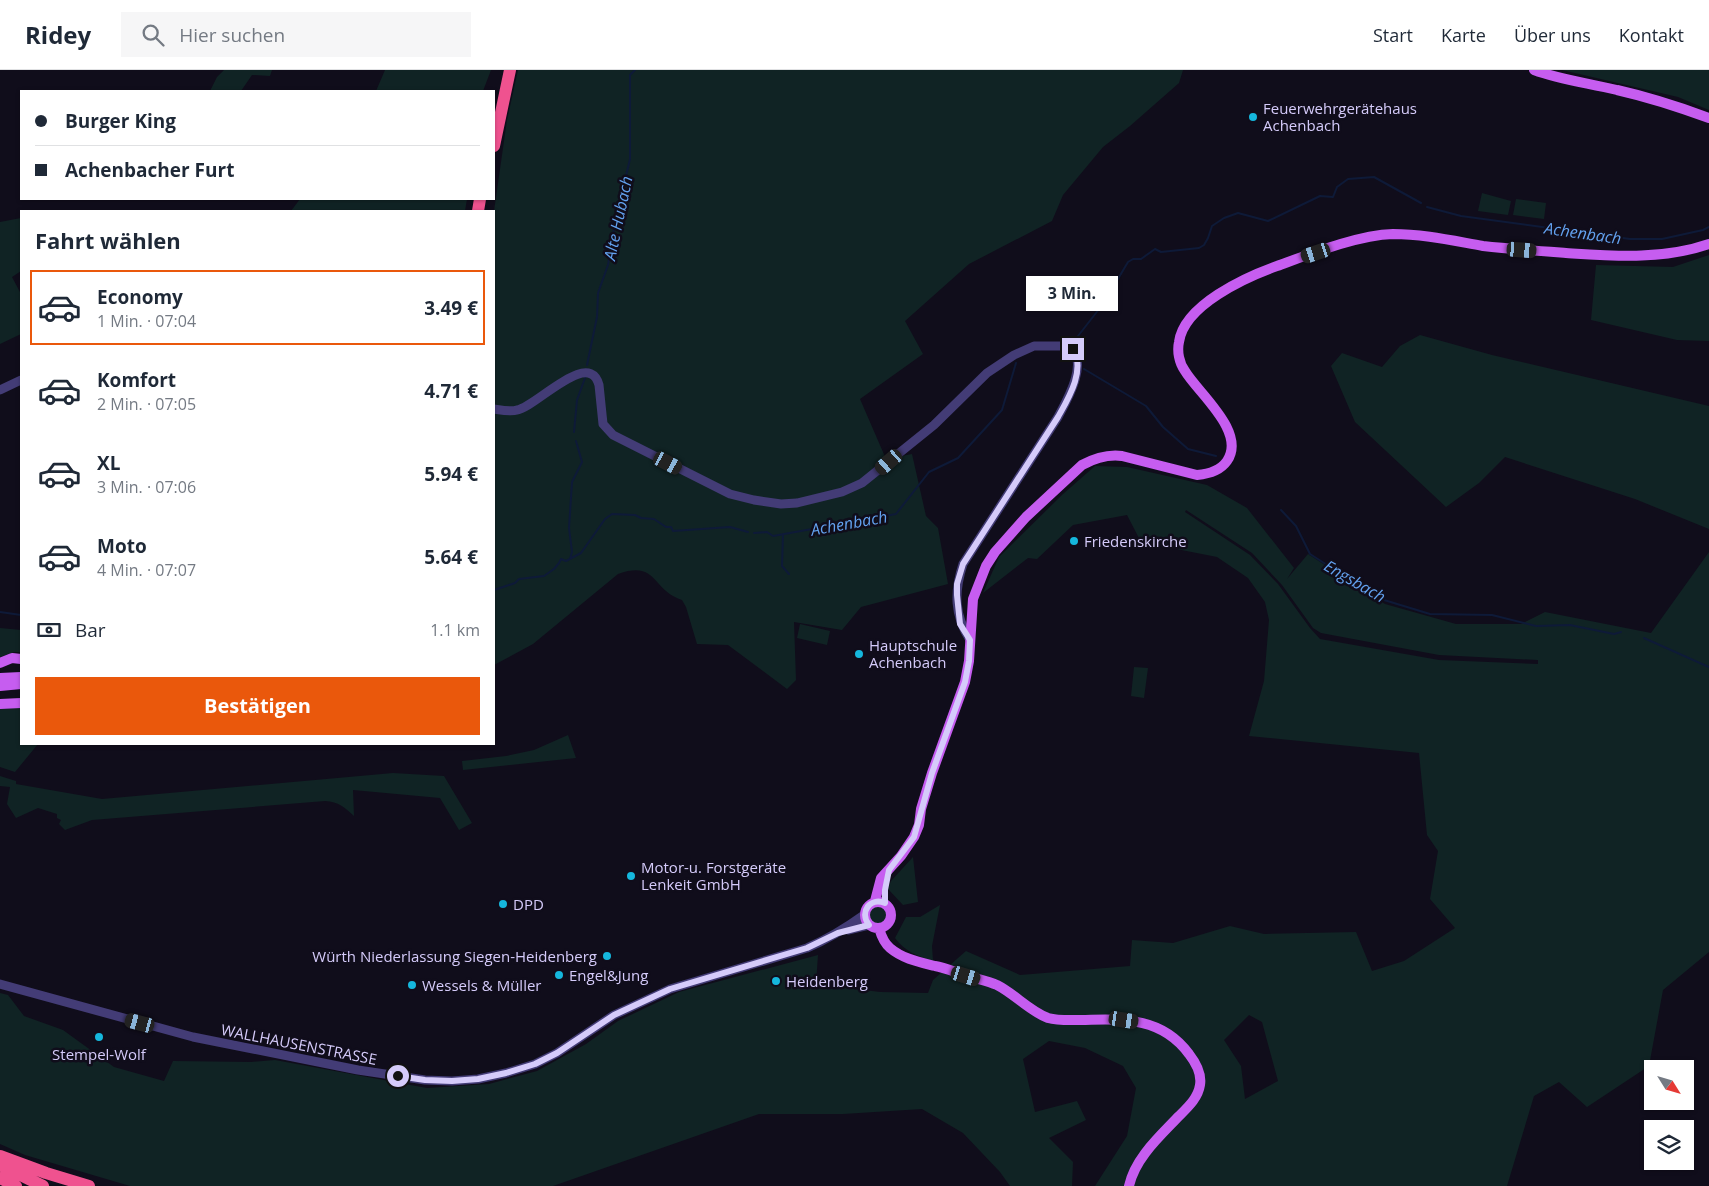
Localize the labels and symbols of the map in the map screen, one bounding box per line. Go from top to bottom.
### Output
place label: Feuerwehrgerätehaus Achenbach [1263,98,1417,135]
marker: Feuerwehrgerätehaus Achenbach [1247,111,1259,123]
water label: Alte Hubach [598,174,638,263]
water label: Achenbach [1542,217,1623,249]
car [1299,241,1332,265]
car [1506,241,1537,259]
callout: 3 Min. [1027,276,1119,312]
route end [1062,338,1084,360]
car [872,446,905,478]
car [651,449,684,477]
water label: Achenbach [808,505,889,541]
place label: Friedenskirche [1084,531,1187,551]
marker: Friedenskirche [1068,535,1080,547]
water label: Engsbach [1320,555,1390,607]
place label: Hauptschule Achenbach [869,635,957,672]
marker: Hauptschule Achenbach [853,648,865,660]
place label: Motor-u. Forstgeräte Lenkeit GmbH [641,857,786,894]
marker: Motor-u. Forstgeräte Lenkeit GmbH [625,870,637,882]
place label: DPD [513,894,544,914]
marker: DPD [497,898,509,910]
place label: Würth Niederlassung Siegen-Heidenberg [312,946,597,966]
marker: Würth Niederlassung Siegen-Heidenberg [601,950,613,962]
car [949,964,982,988]
place label: Engel&Jung [569,965,648,985]
marker: Engel&Jung [553,969,565,981]
place label: Heidenberg [786,971,868,991]
place label: Wessels & Müller [422,975,541,995]
marker: Heidenberg [770,975,782,987]
marker: Wessels & Müller [406,979,418,991]
car [1108,1010,1139,1030]
car [123,1012,156,1034]
street label: WALLHAUSENSTRASSE [219,1019,379,1069]
marker: Stempel-Wolf [93,1031,105,1043]
place label: Stempel-Wolf [52,1044,147,1064]
north arrow [1644,1060,1694,1110]
route start [387,1065,409,1087]

